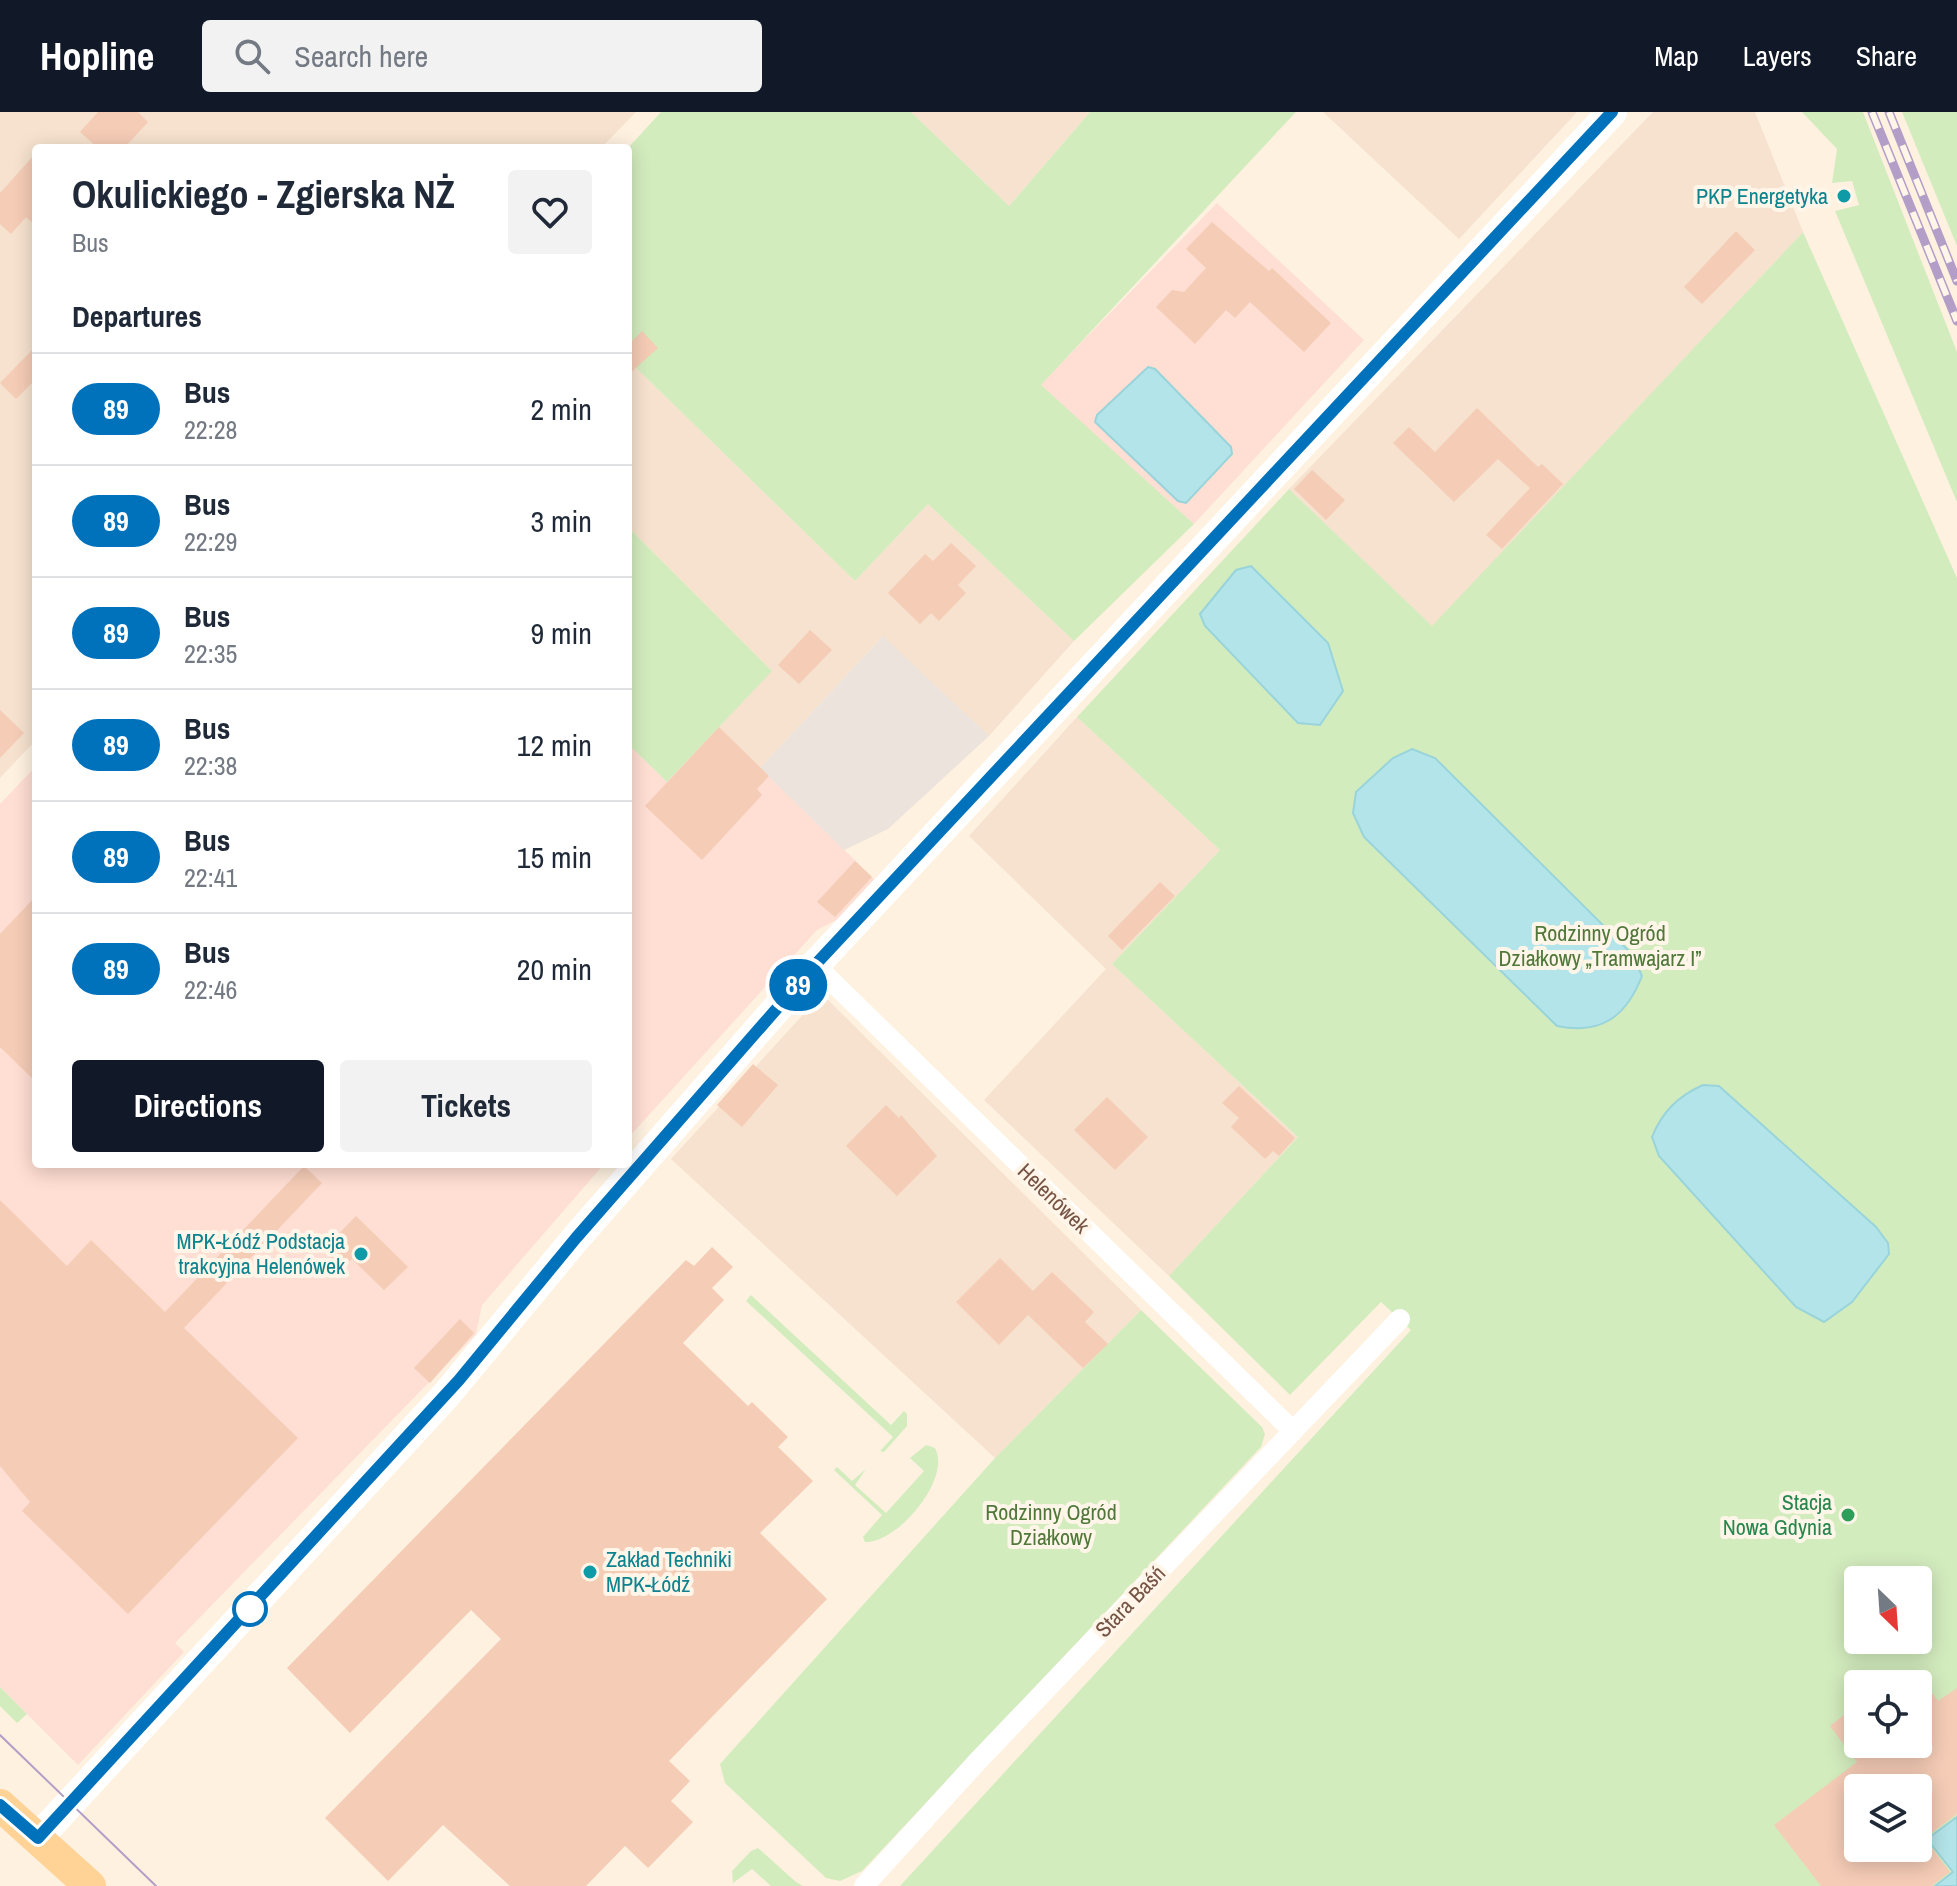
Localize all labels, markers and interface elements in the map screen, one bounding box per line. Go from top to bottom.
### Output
search box [202,20,762,92]
text: Hopline [40,31,154,82]
icon: search [230,34,274,78]
text: Search here [294,36,428,76]
text: Map [1654,37,1699,75]
text: Layers [1743,37,1812,75]
text: Share [1856,37,1917,75]
text: Okulickiego - Zgierska NŻ [72,169,455,220]
button: heart [508,170,592,254]
place label: PKP Energetyka [1696,181,1828,211]
marker: PKP Energetyka [1835,187,1853,205]
text: Bus [72,225,109,260]
text: Departures [72,296,202,336]
text: Bus [184,372,230,412]
text: 2 min [530,389,592,429]
text: 89 [103,390,129,428]
text: 22:28 [184,412,237,447]
text: Bus [184,484,230,524]
text: 3 min [530,501,592,541]
text: 89 [103,502,129,540]
text: 22:29 [184,524,237,559]
text: Bus [184,596,230,636]
text: 9 min [530,613,592,653]
text: 89 [103,614,129,652]
text: 22:35 [184,636,237,671]
text: Bus [184,708,230,748]
text: 12 min [517,725,592,765]
text: 89 [103,726,129,764]
text: 22:38 [184,748,237,783]
text: Bus [184,820,230,860]
text: 15 min [517,837,592,877]
text: 89 [103,838,129,876]
text: 22:41 [184,860,237,895]
park label: Rodzinny Ogród Działkowy „Tramwajarz I” [1499,918,1701,973]
text: Bus [184,932,230,972]
text: 20 min [517,949,592,989]
text: 89 [103,950,129,988]
line badge: 89 [762,959,834,1011]
text: 89 [785,966,811,1004]
text: 22:46 [184,972,237,1007]
button: Directions [72,1060,324,1152]
button: Tickets [340,1060,592,1152]
street label: Helenówek [1011,1156,1097,1240]
place label: MPK-Łódź Podstacja trakcyjna Helenówek [177,1226,346,1281]
marker: MPK-Łódź Podstacja trakcyjna Helenówek [352,1245,370,1263]
place label: Stacja Nowa Gdynia [1723,1487,1832,1542]
park label: Rodzinny Ogród Działkowy [985,1497,1117,1552]
marker: Stacja Nowa Gdynia [1839,1506,1857,1524]
place label: Zakład Techniki MPK-Łódź [606,1544,732,1599]
street label: Stara Baśń [1088,1558,1172,1644]
marker: Zakład Techniki MPK-Łódź [581,1563,599,1581]
north arrow [1844,1566,1932,1654]
map controls [1844,1566,1932,1862]
unlabelled marker [233,1592,267,1626]
button: locate [1844,1670,1932,1758]
button: layers [1844,1774,1932,1862]

